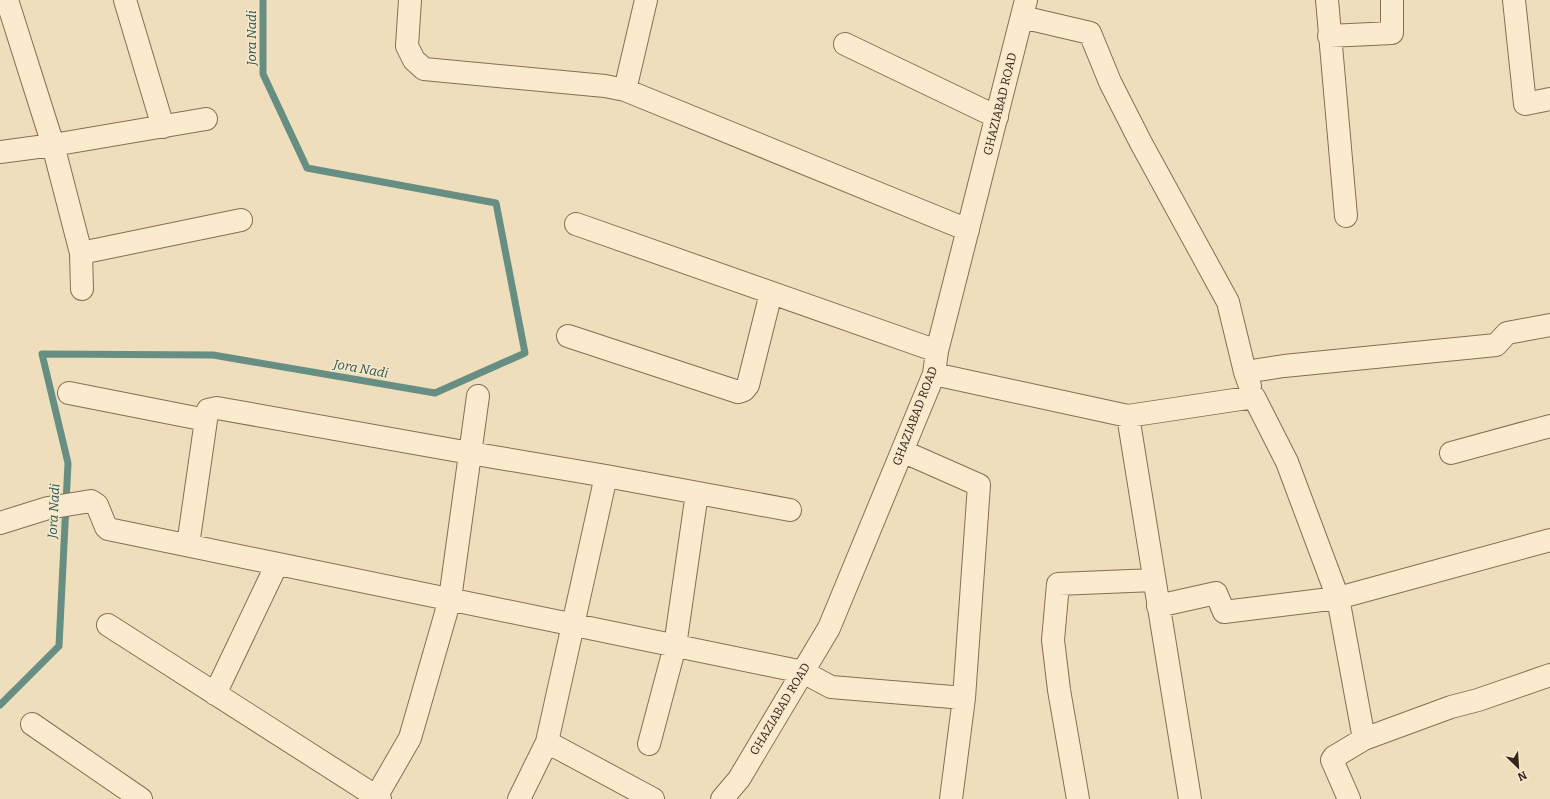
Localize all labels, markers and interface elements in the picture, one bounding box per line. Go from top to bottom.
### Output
water label: Jora Nadi [244,10,259,67]
street label: GHAZIABAD ROAD [980,51,1020,157]
water label: Jora Nadi [331,356,390,381]
street label: GHAZIABAD ROAD [890,364,940,468]
water label: Jora Nadi [45,483,62,540]
street label: GHAZIABAD ROAD [747,660,813,758]
north arrow [1498,747,1538,787]
text: N [1515,768,1529,784]

